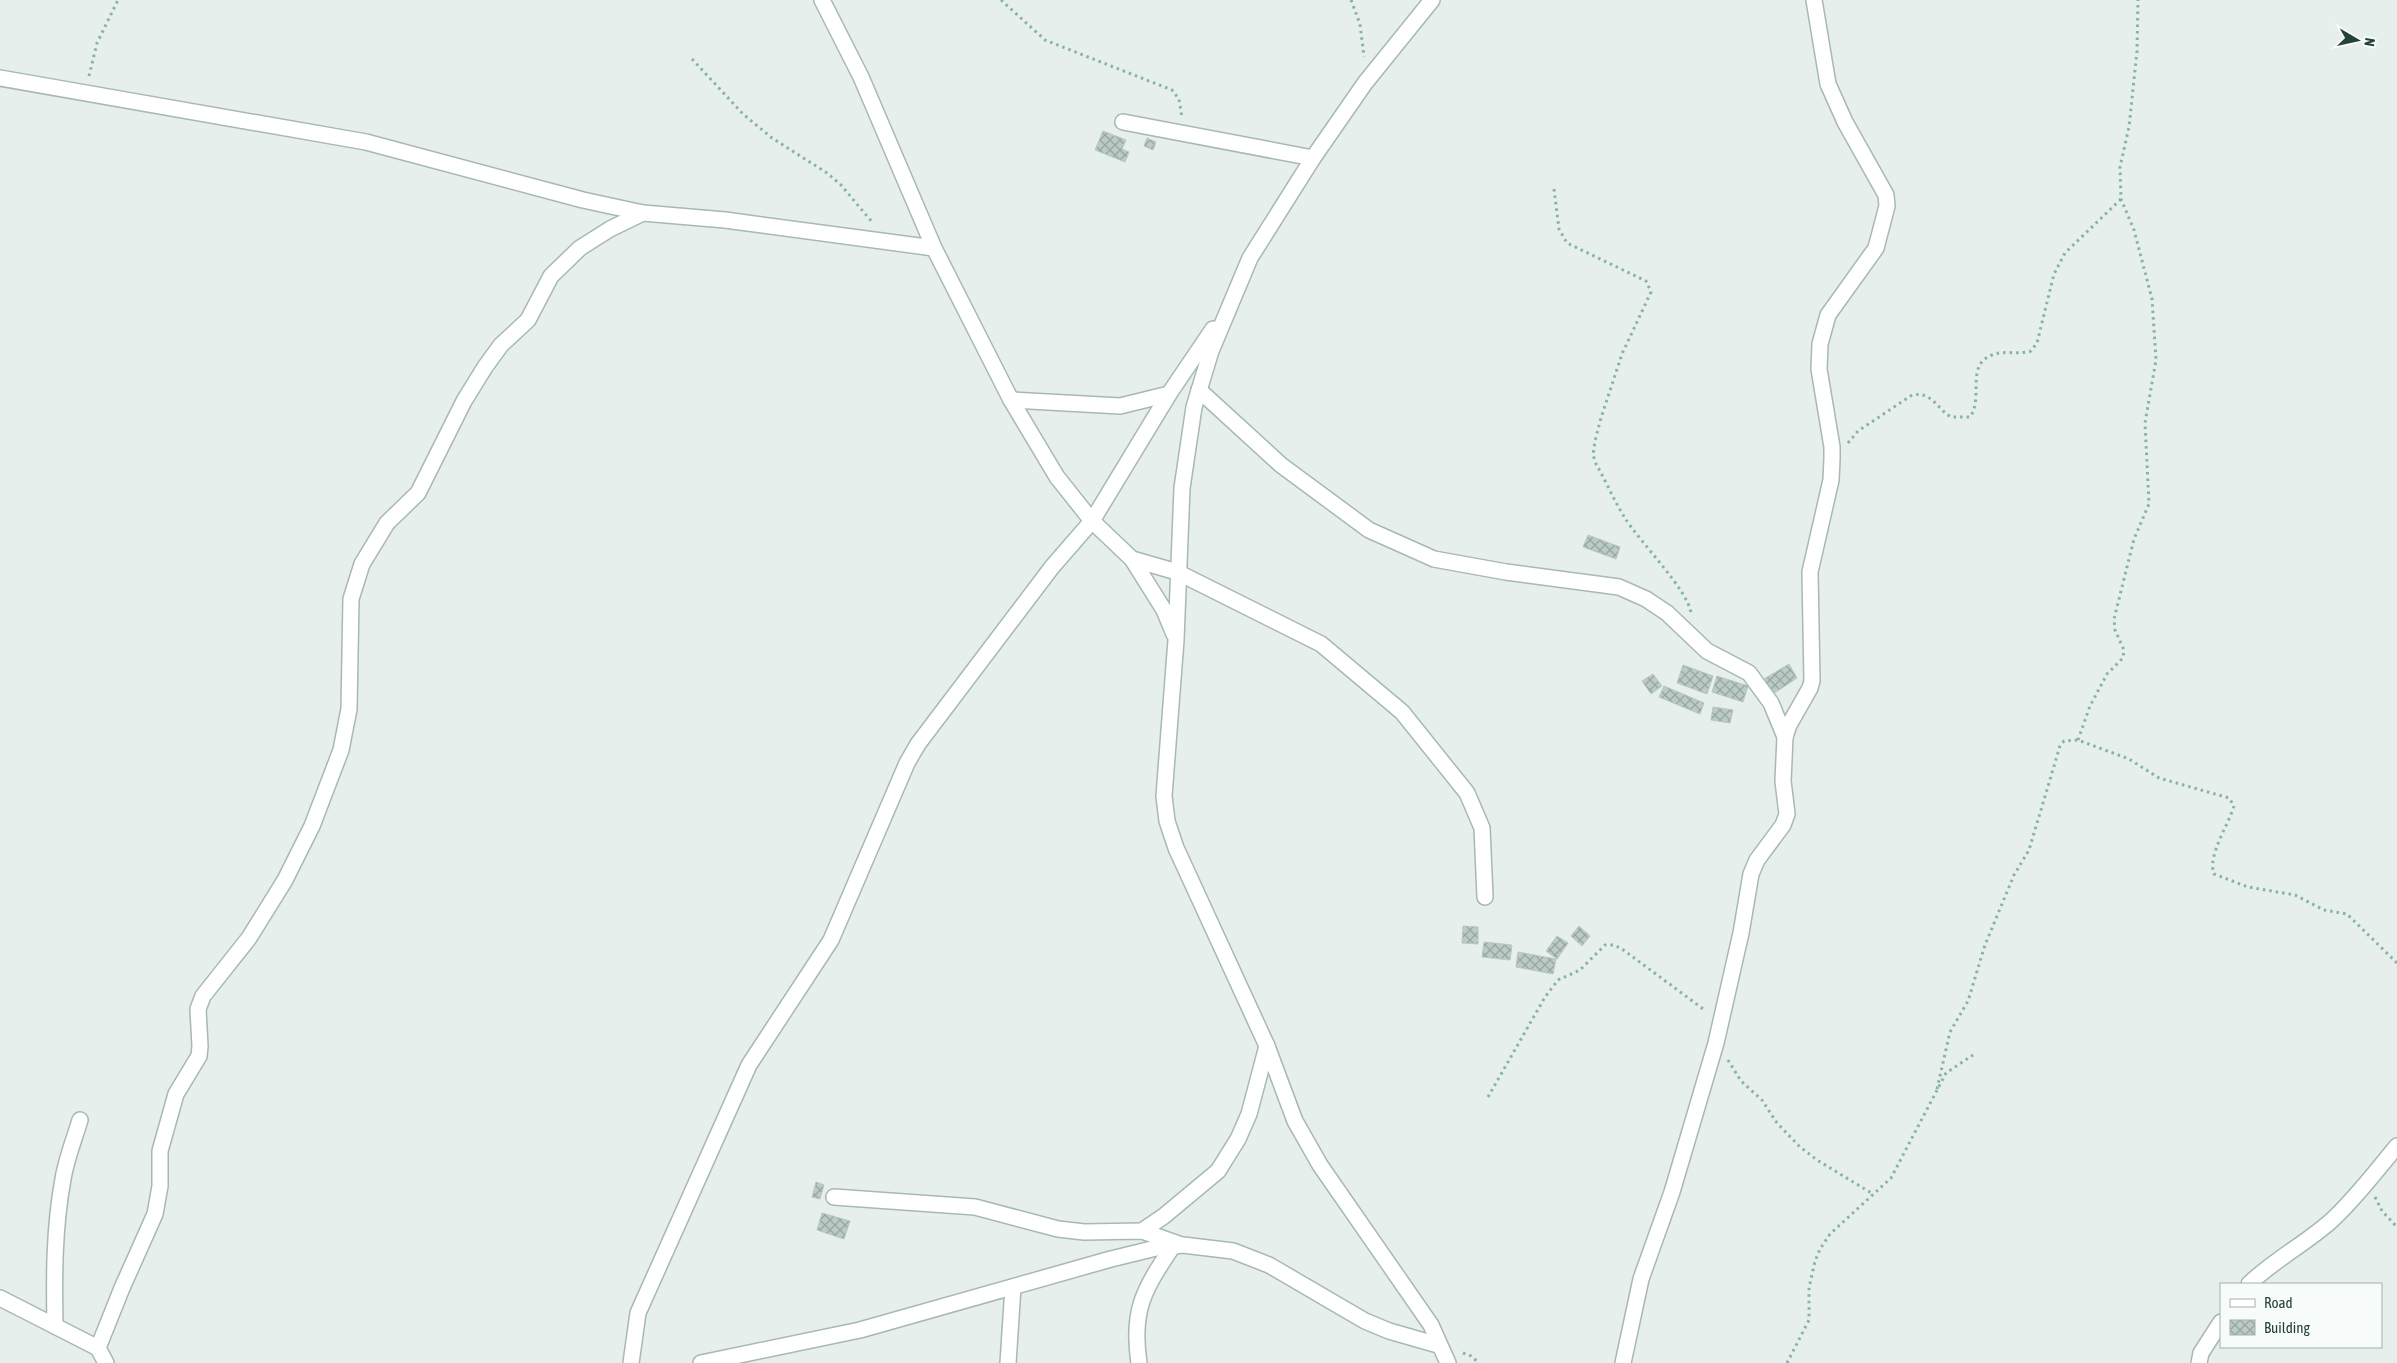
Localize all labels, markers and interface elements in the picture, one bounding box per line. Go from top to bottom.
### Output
north arrow [2332,15,2382,65]
text: N [2361,37,2378,47]
legend [2220,1283,2382,1348]
text: Road [2264,1294,2293,1311]
text: Building [2264,1319,2310,1336]

